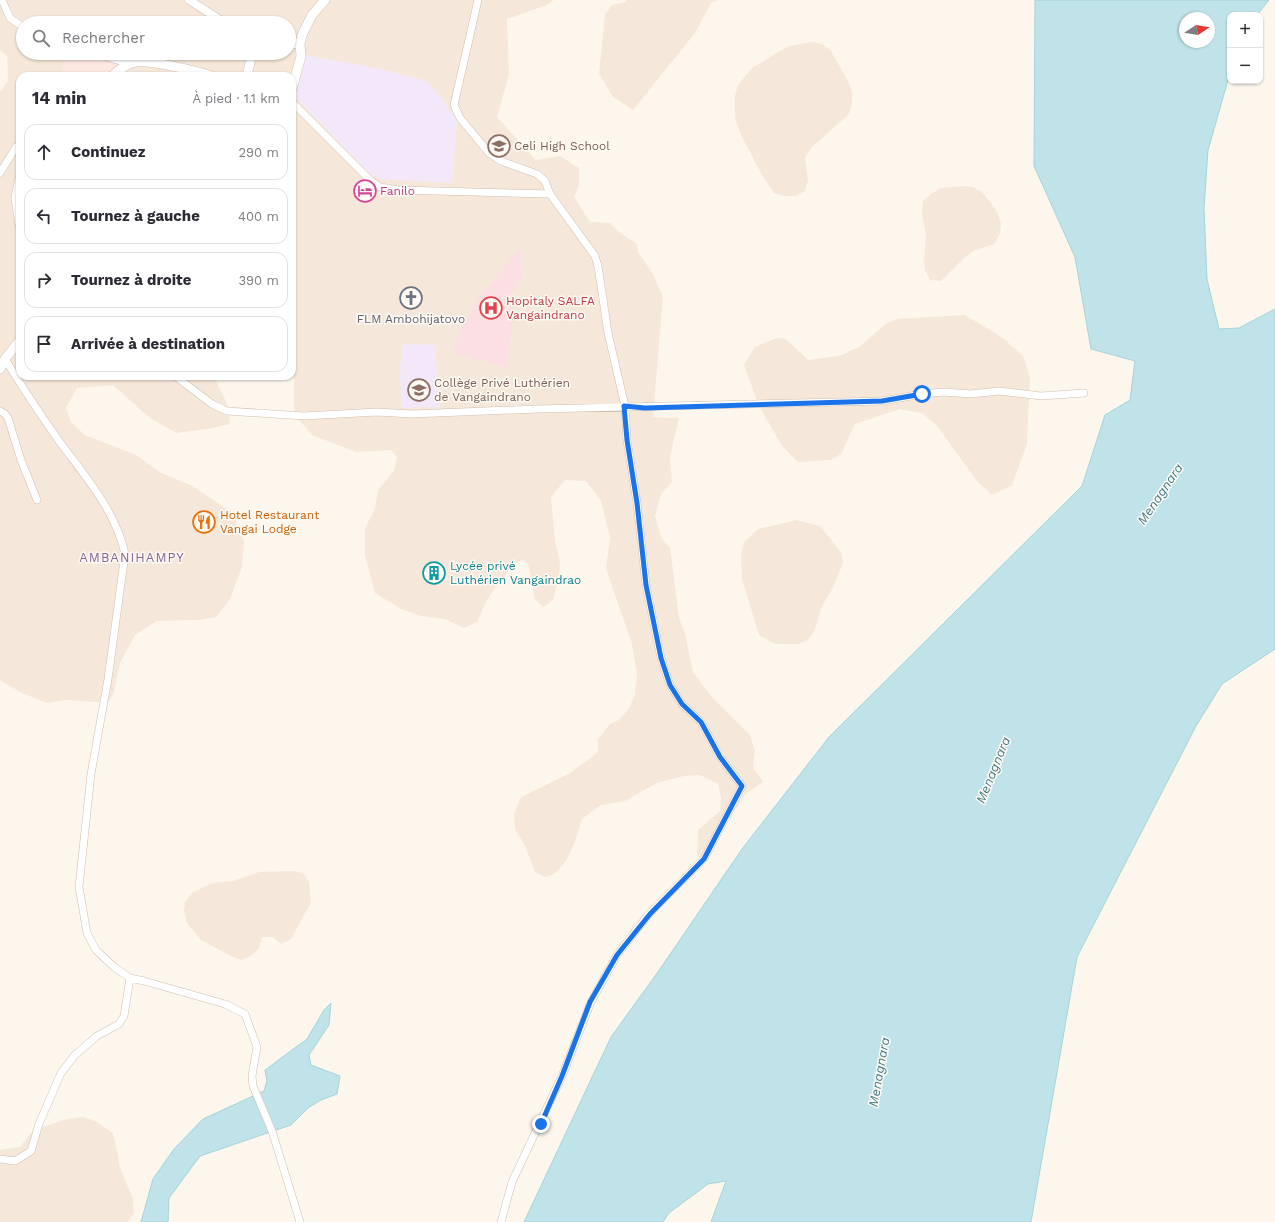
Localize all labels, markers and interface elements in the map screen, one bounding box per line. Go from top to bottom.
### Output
north arrow [1179,12,1215,48]
map controls [1227,12,1263,84]
button: + [1227,12,1263,48]
search box [16,16,296,60]
icon: search [30,27,52,49]
text: Rechercher [62,29,145,47]
button: − [1227,48,1263,84]
text: 14 min [32,88,87,108]
text: À pied · 1.1 km [192,91,280,106]
school or university icon: Celi High School [486,133,512,159]
place label: Celi High School [514,139,610,153]
icon: ahead [33,141,55,163]
text: Continuez [71,143,145,161]
text: 290 m [238,145,279,160]
hotel icon: Fanilo [352,178,378,204]
place label: Fanilo [380,184,415,198]
icon: left [33,205,55,227]
text: Tournez à gauche [71,207,200,225]
text: 400 m [238,209,279,224]
icon: right [33,269,55,291]
text: Tournez à droite [71,271,191,289]
text: 390 m [238,273,279,288]
church icon: FLM Ambohijatovo [398,285,424,311]
place label: Hopitaly SALFA Vangaindrano [506,294,595,322]
hospital icon: Hopitaly SALFA Vangaindrano [478,295,504,321]
place label: FLM Ambohijatovo [357,312,465,326]
icon: arrive [33,333,55,355]
text: Arrivée à destination [71,335,225,353]
place label: Collège Privé Luthérien de Vangaindrano [434,376,570,404]
school or university icon: Collège Privé Luthérien de Vangaindrano [406,377,432,403]
route start [913,385,931,403]
water label: Menagnara [1134,461,1186,527]
place label: Hotel Restaurant Vangai Lodge [220,508,319,536]
restaurant icon: Hotel Restaurant Vangai Lodge [191,509,217,535]
district label: AMBANIHAMPY [79,550,185,565]
place label: Lycée privé Luthérien Vangaindrao [450,559,581,587]
building icon: Lycée privé Luthérien Vangaindrao [421,560,447,586]
water label: Menagnara [973,735,1013,805]
water label: Menagnara [865,1036,893,1108]
route end [532,1115,550,1133]

